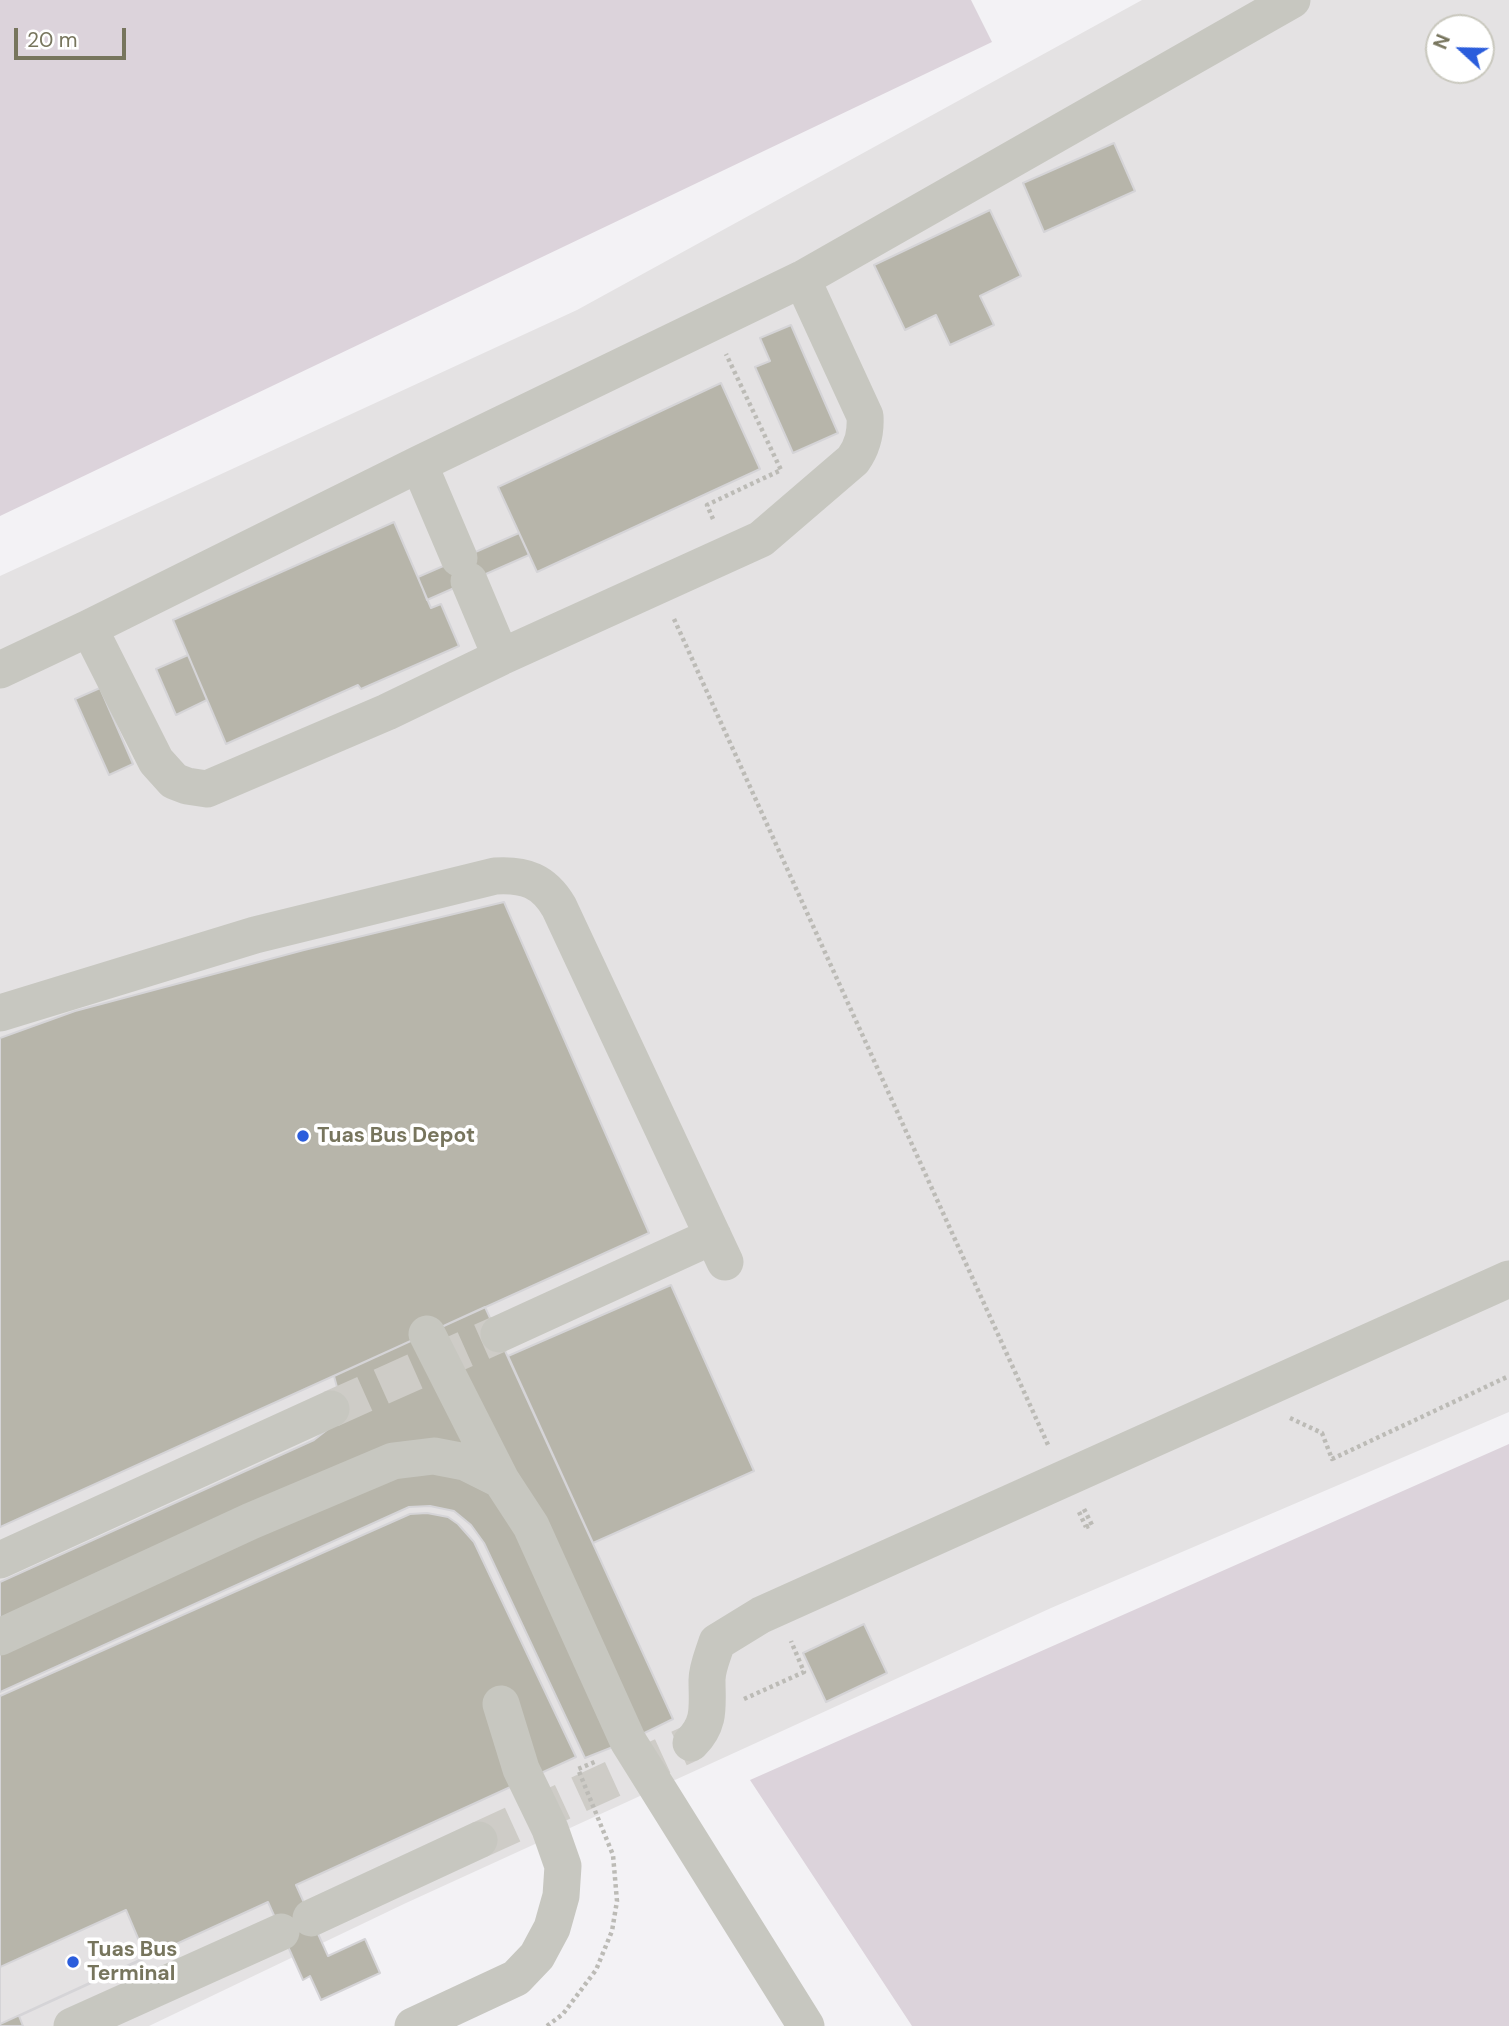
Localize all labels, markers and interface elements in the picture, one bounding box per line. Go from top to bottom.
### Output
scale bar [18,14,130,58]
north arrow [1425,14,1495,84]
text: 20 m [27,26,78,54]
text: N [1428,31,1456,53]
place label: Tuas Bus Depot [317,1123,475,1149]
marker: Tuas Bus Depot [295,1128,311,1144]
place label: Tuas Bus Terminal [87,1937,177,1987]
marker: Tuas Bus Terminal [65,1954,81,1970]

